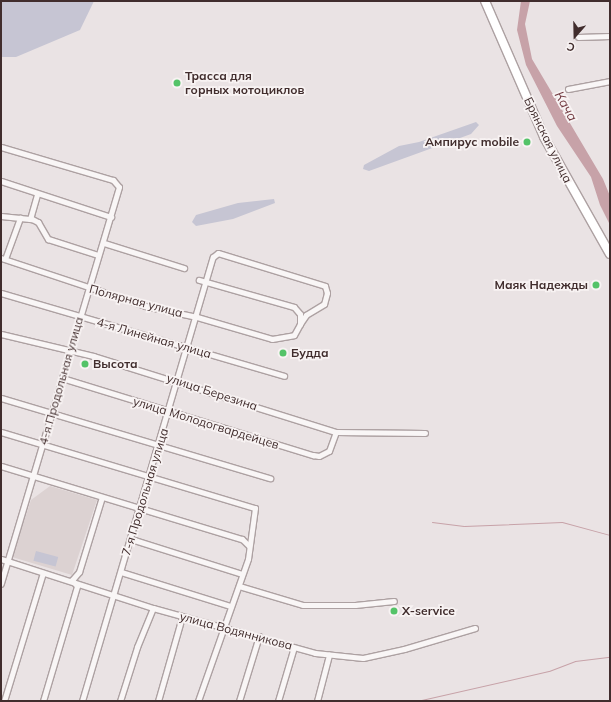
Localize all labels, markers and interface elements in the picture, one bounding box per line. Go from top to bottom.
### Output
north arrow [555,16,595,56]
text: С [565,39,577,55]
place label: Трасса для горных мотоциклов [185,69,304,97]
marker: Трасса для горных мотоциклов [172,78,182,88]
water label: Кача [551,88,581,124]
street label: Брянская улица [521,95,575,185]
place label: Ампирус mobile [425,135,519,149]
marker: Ампирус mobile [522,137,532,147]
place label: Маяк Надежды [494,278,588,292]
marker: Маяк Надежды [591,280,601,290]
street label: Полярная улица [88,282,184,320]
street label: 4-я Продольная улица [36,315,86,447]
street label: 4-я Линейная улица [95,315,213,361]
place label: Будда [291,346,329,360]
marker: Будда [278,348,288,358]
place label: Высота [93,357,138,371]
marker: Высота [80,359,90,369]
street label: улица Березина [165,371,259,413]
street label: улица Молодогвардейцев [131,394,281,452]
street label: 7-я Продольная улица [119,427,171,557]
place label: X-service [402,604,455,618]
marker: X-service [389,606,399,616]
street label: улица Водянникова [178,609,294,653]

